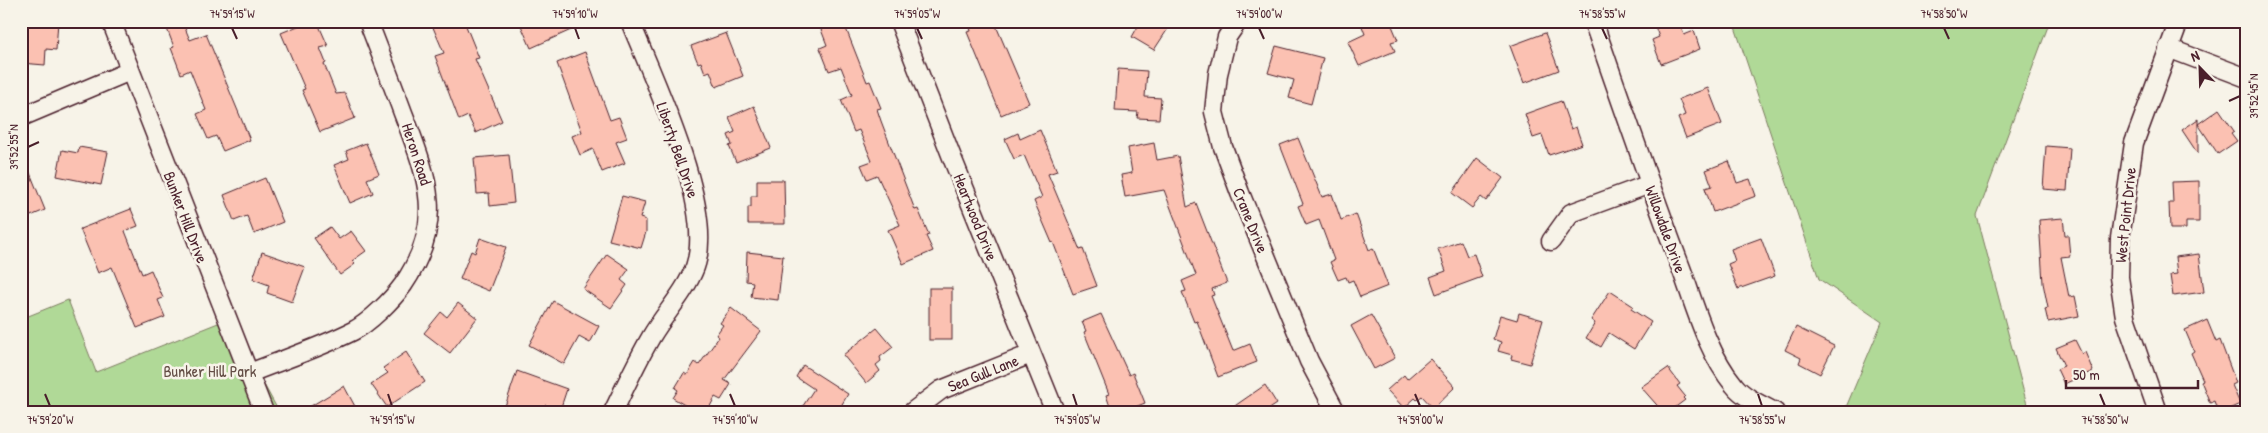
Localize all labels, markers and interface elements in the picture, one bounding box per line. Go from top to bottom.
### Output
text: 74°59'15"W [209,5,255,22]
text: 74°59'10"W [552,5,598,22]
text: 74°59'05"W [894,5,941,22]
text: 74°59'00"W [1236,5,1283,22]
text: 74°58'55"W [1579,5,1626,22]
text: 74°58'50"W [1921,5,1968,22]
north arrow [2176,42,2226,92]
text: N [2188,45,2202,66]
text: 39°52'45"N [2245,74,2262,118]
street label: Liberty Bell Drive [651,99,705,201]
street label: Heron Road [397,120,437,188]
text: 39°52'55"N [5,124,22,170]
street label: West Point Drive [2109,166,2141,264]
street label: Bunker Hill Drive [158,168,214,267]
street label: Heartwood Drive [949,170,1004,264]
street label: Willowdale Drive [1640,182,1692,276]
street label: Crane Drive [1228,184,1274,257]
street label: Sea Gull Lane [945,349,1022,397]
scale bar [2066,358,2198,390]
park label: Bunker Hill Park [163,360,257,382]
text: 50 m [2073,364,2100,385]
text: 74°59'20"W [27,411,74,428]
text: 74°59'15"W [369,411,415,428]
text: 74°59'10"W [712,411,758,428]
text: 74°59'05"W [1054,411,1101,428]
text: 74°59'00"W [1397,411,1444,428]
text: 74°58'55"W [1739,411,1786,428]
text: 74°58'50"W [2082,411,2129,428]

